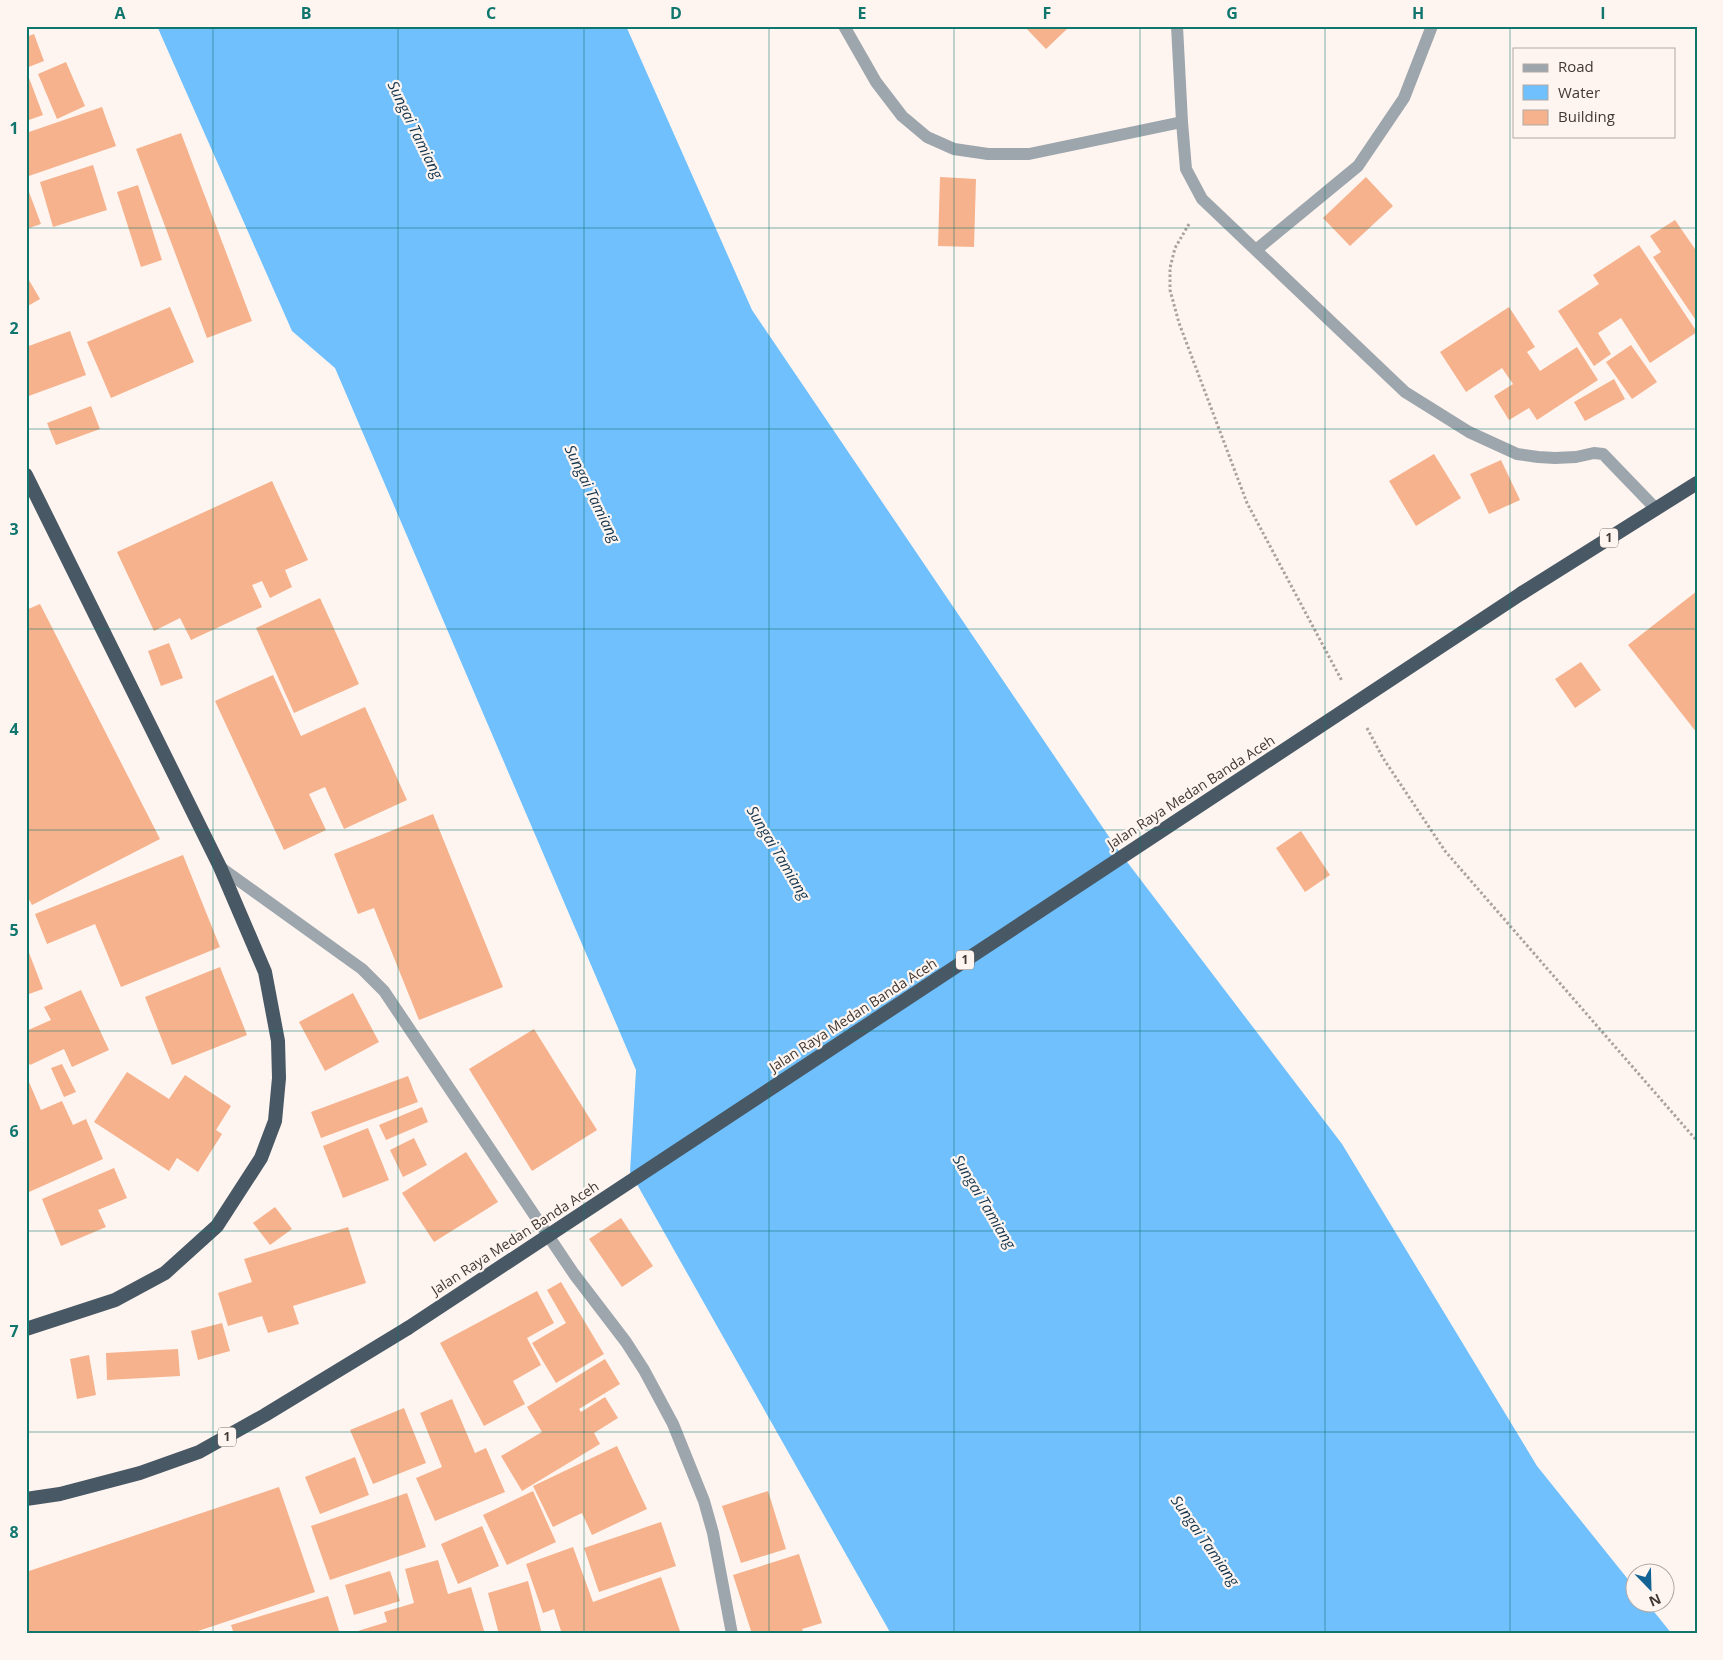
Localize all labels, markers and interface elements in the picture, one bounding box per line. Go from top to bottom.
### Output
text: A [114,2,126,24]
text: B [301,2,311,24]
text: C [486,2,496,24]
text: D [670,2,682,24]
text: E [858,2,867,24]
text: F [1043,2,1051,24]
text: G [1226,2,1238,24]
text: H [1412,2,1424,24]
text: I [1600,2,1606,24]
legend [1513,48,1676,138]
text: Road [1558,56,1594,76]
water label: Sungai Tamiang [384,77,449,183]
text: Water [1558,82,1600,102]
text: Building [1558,106,1615,126]
text: 1 [9,117,19,139]
text: 2 [9,317,19,339]
water label: Sungai Tamiang [561,441,626,547]
text: 3 [9,518,19,540]
road number: 1 [1600,528,1618,548]
text: 4 [9,718,19,740]
street label: Jalan Raya Medan Banda Aceh [1102,730,1278,854]
water label: Sungai Tamiang [743,802,815,904]
text: 5 [9,919,19,941]
road number: 1 [956,950,974,970]
street label: Jalan Raya Medan Banda Aceh [764,953,940,1077]
text: 6 [9,1120,19,1142]
water label: Sungai Tamiang [949,1151,1021,1253]
street label: Jalan Raya Medan Banda Aceh [426,1176,602,1300]
text: 7 [9,1320,19,1342]
road number: 1 [218,1428,236,1446]
water label: Sungai Tamiang [1167,1491,1245,1591]
text: 8 [9,1521,19,1543]
north arrow [1626,1562,1676,1612]
text: N [1646,1589,1664,1611]

